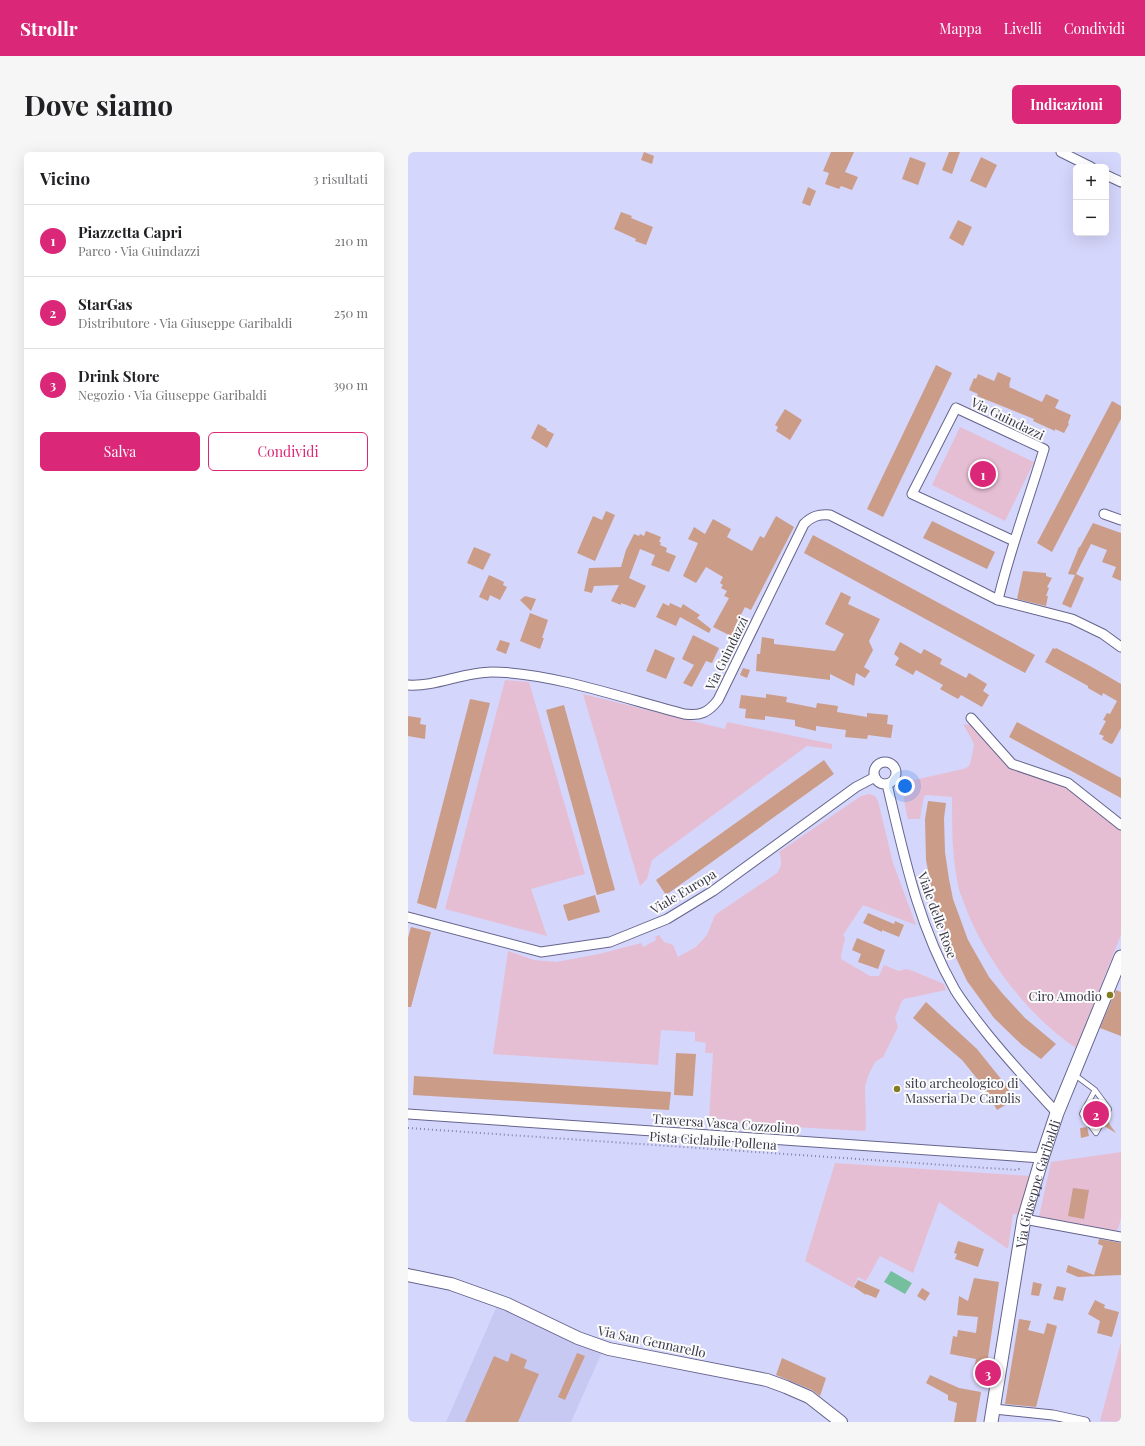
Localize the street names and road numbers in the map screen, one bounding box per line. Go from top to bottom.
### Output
street label: Via Guindazzi [968,392,1048,443]
street label: Via Guindazzi [700,613,751,693]
street label: Viale Europa [646,864,719,918]
street label: Viale delle Rose [914,869,962,961]
street label: Traversa Vasca Cozzolino [652,1109,800,1137]
street label: Via Giuseppe Garibaldi [1011,1117,1063,1250]
street label: Pista Ciclabile Pollena [649,1127,778,1153]
street label: Via San Gennarello [595,1321,708,1361]

